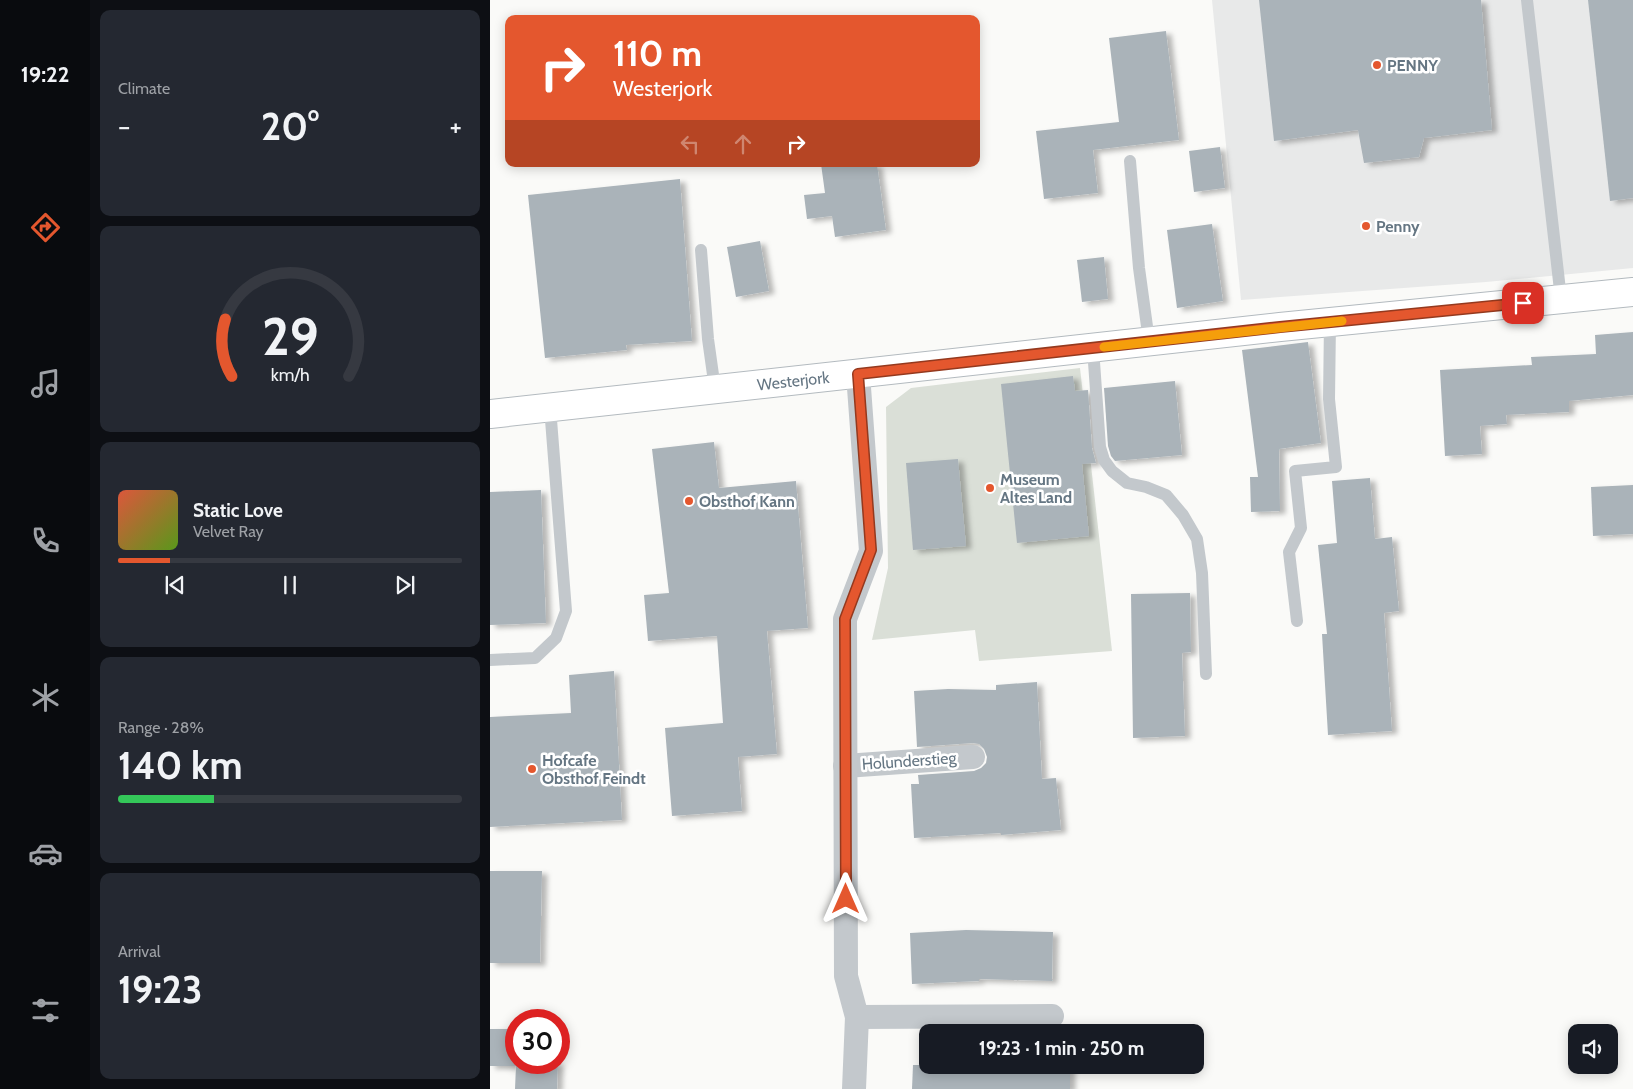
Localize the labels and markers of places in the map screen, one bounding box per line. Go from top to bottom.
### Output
place label: PENNY [1387,56,1438,75]
marker: PENNY [1371,59,1383,71]
place label: Penny [1376,217,1420,236]
marker: Penny [1360,220,1372,232]
pin [1502,282,1544,324]
place label: Museum Altes Land [1000,470,1072,507]
marker: Museum Altes Land [984,482,996,494]
place label: Obsthof Kann [699,492,795,511]
marker: Obsthof Kann [683,495,695,507]
place label: Hofcafe Obsthof Feindt [542,751,646,788]
marker: Hofcafe Obsthof Feindt [526,763,538,775]

